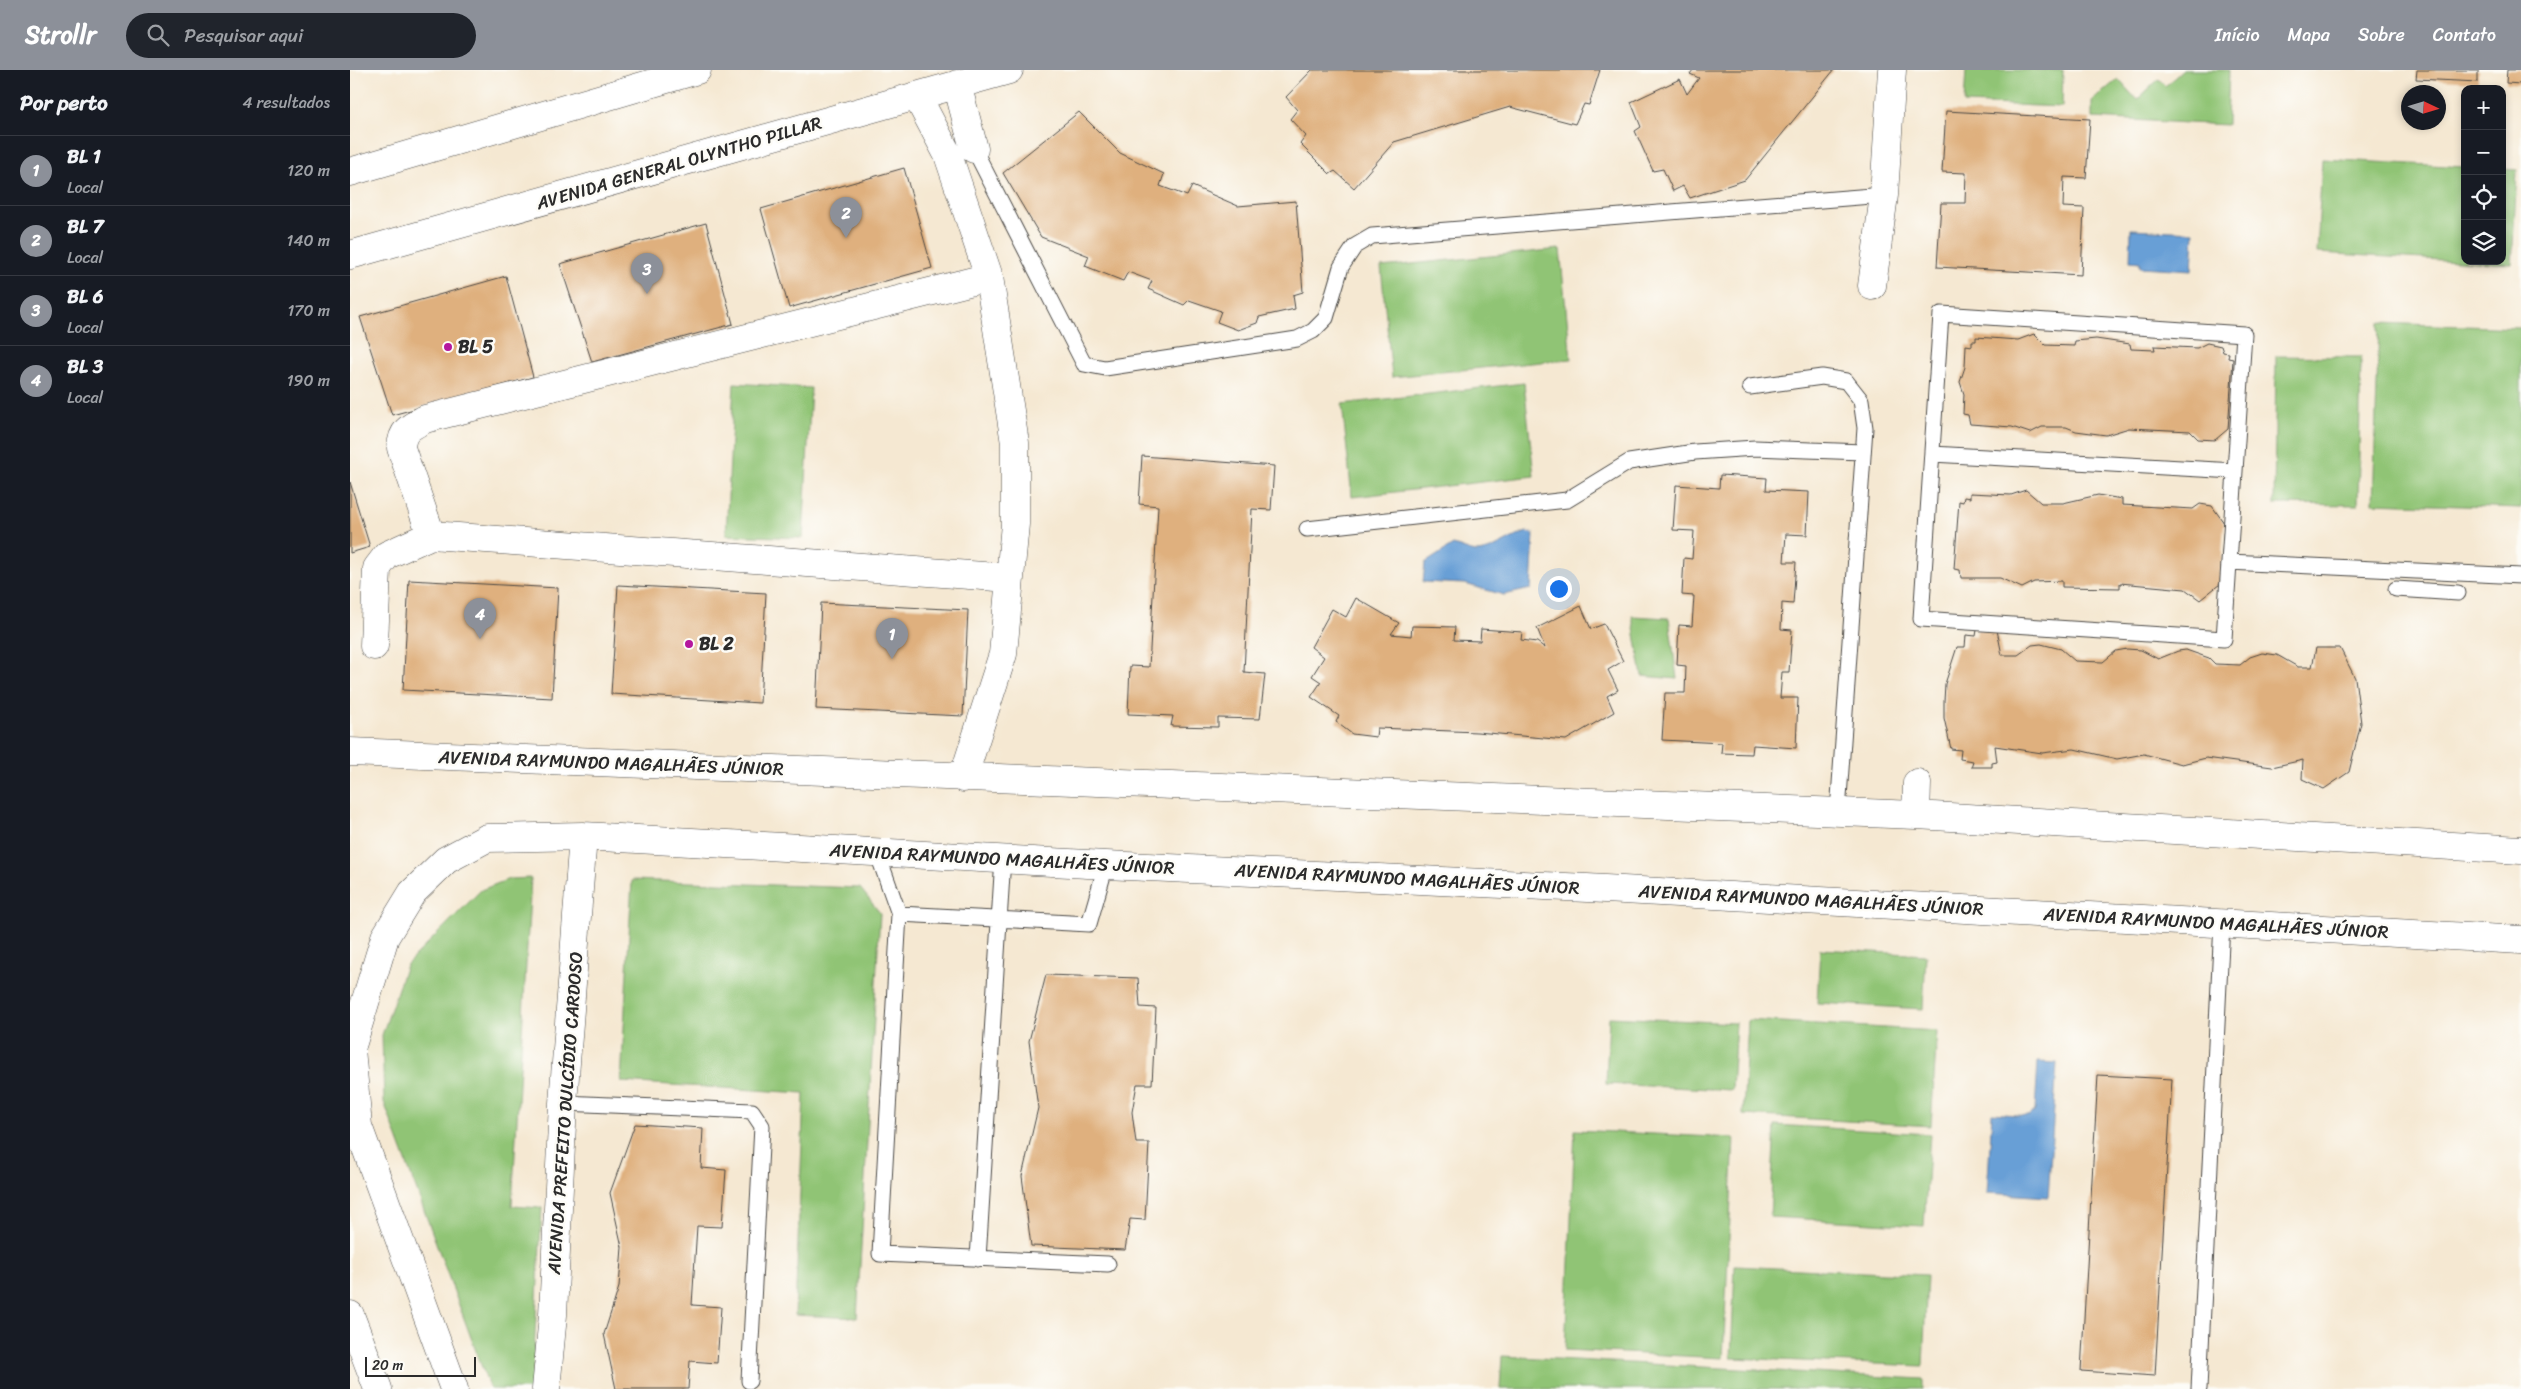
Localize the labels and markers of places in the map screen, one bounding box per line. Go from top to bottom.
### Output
pin: 2 [830,197,862,238]
pin: 3 [631,253,663,294]
place label: BL 5 [458,331,493,363]
marker: BL 5 [442,341,454,353]
pin: 4 [464,598,496,639]
pin: 1 [876,618,908,659]
place label: BL 2 [699,628,734,660]
marker: BL 2 [683,638,695,650]

